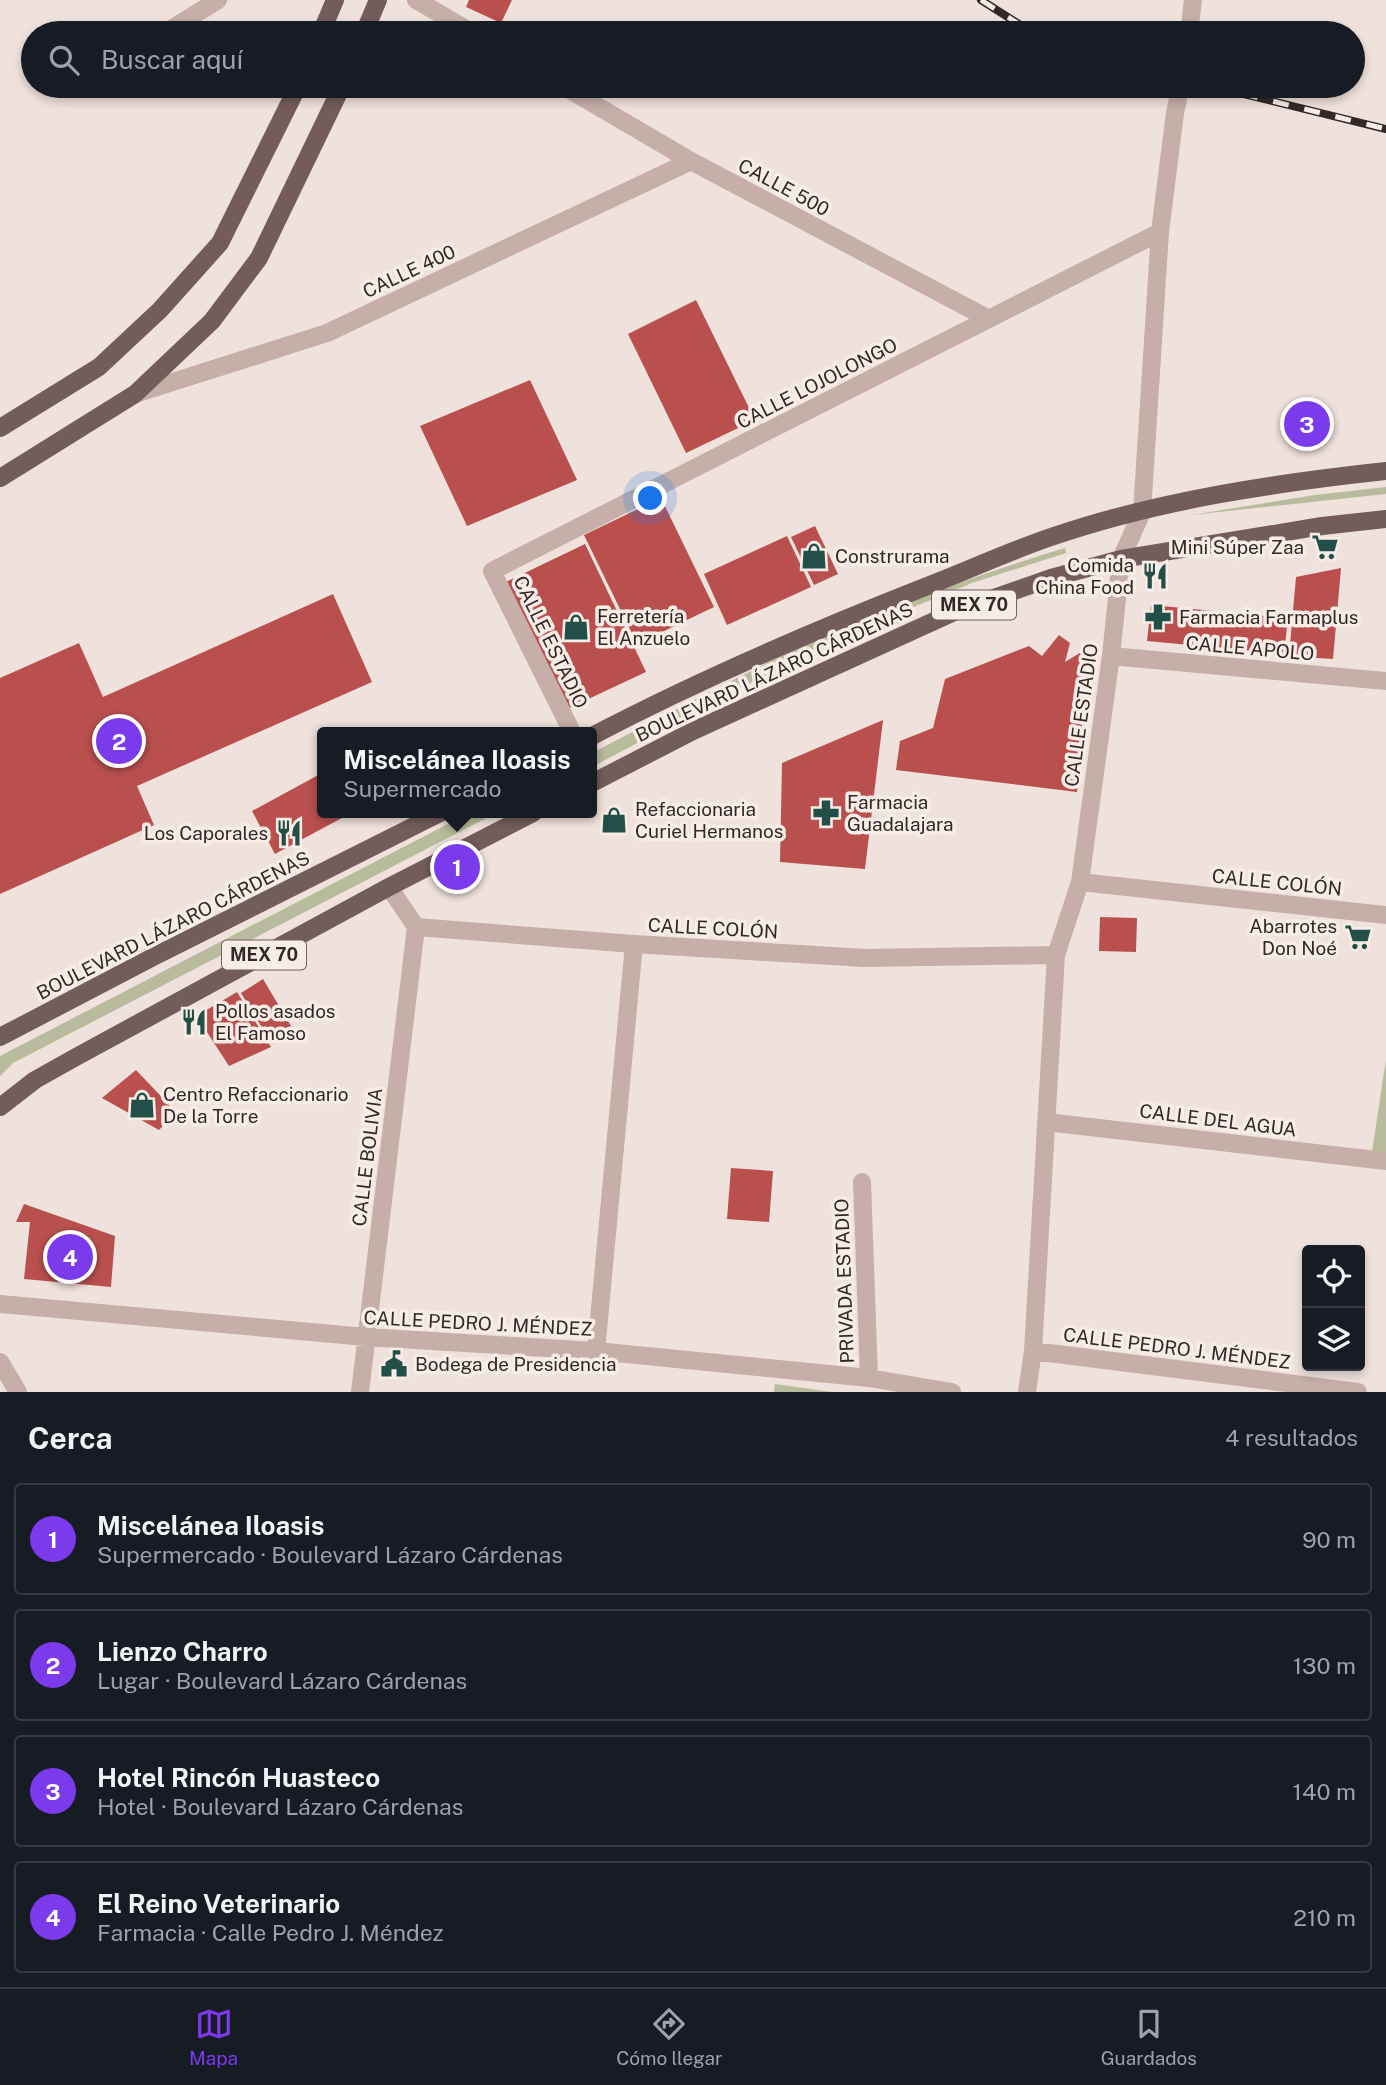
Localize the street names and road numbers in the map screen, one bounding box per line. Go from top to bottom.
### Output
street label: CALLE 500 [735,154,833,220]
street label: CALLE 400 [359,240,459,302]
street label: CALLE LOJOLONGO [733,333,901,433]
street label: CALLE ESTADIO [509,572,593,712]
road number: MEX 70 [932,590,1016,620]
street label: BOULEVARD LÁZARO CÁRDENAS [632,598,916,746]
street label: CALLE APOLO [1185,631,1315,665]
street label: CALLE ESTADIO [1060,642,1102,788]
street label: BOULEVARD LÁZARO CÁRDENAS [33,846,313,1004]
street label: CALLE COLÓN [1211,864,1343,900]
street label: CALLE COLÓN [647,914,779,942]
road number: MEX 70 [222,940,306,970]
street label: CALLE BOLIVIA [348,1087,386,1227]
street label: CALLE DEL AGUA [1138,1099,1298,1141]
street label: PRIVADA ESTADIO [830,1198,858,1364]
street label: CALLE PEDRO J. MÉNDEZ [363,1306,593,1340]
street label: CALLE PEDRO J. MÉNDEZ [1062,1323,1292,1373]

